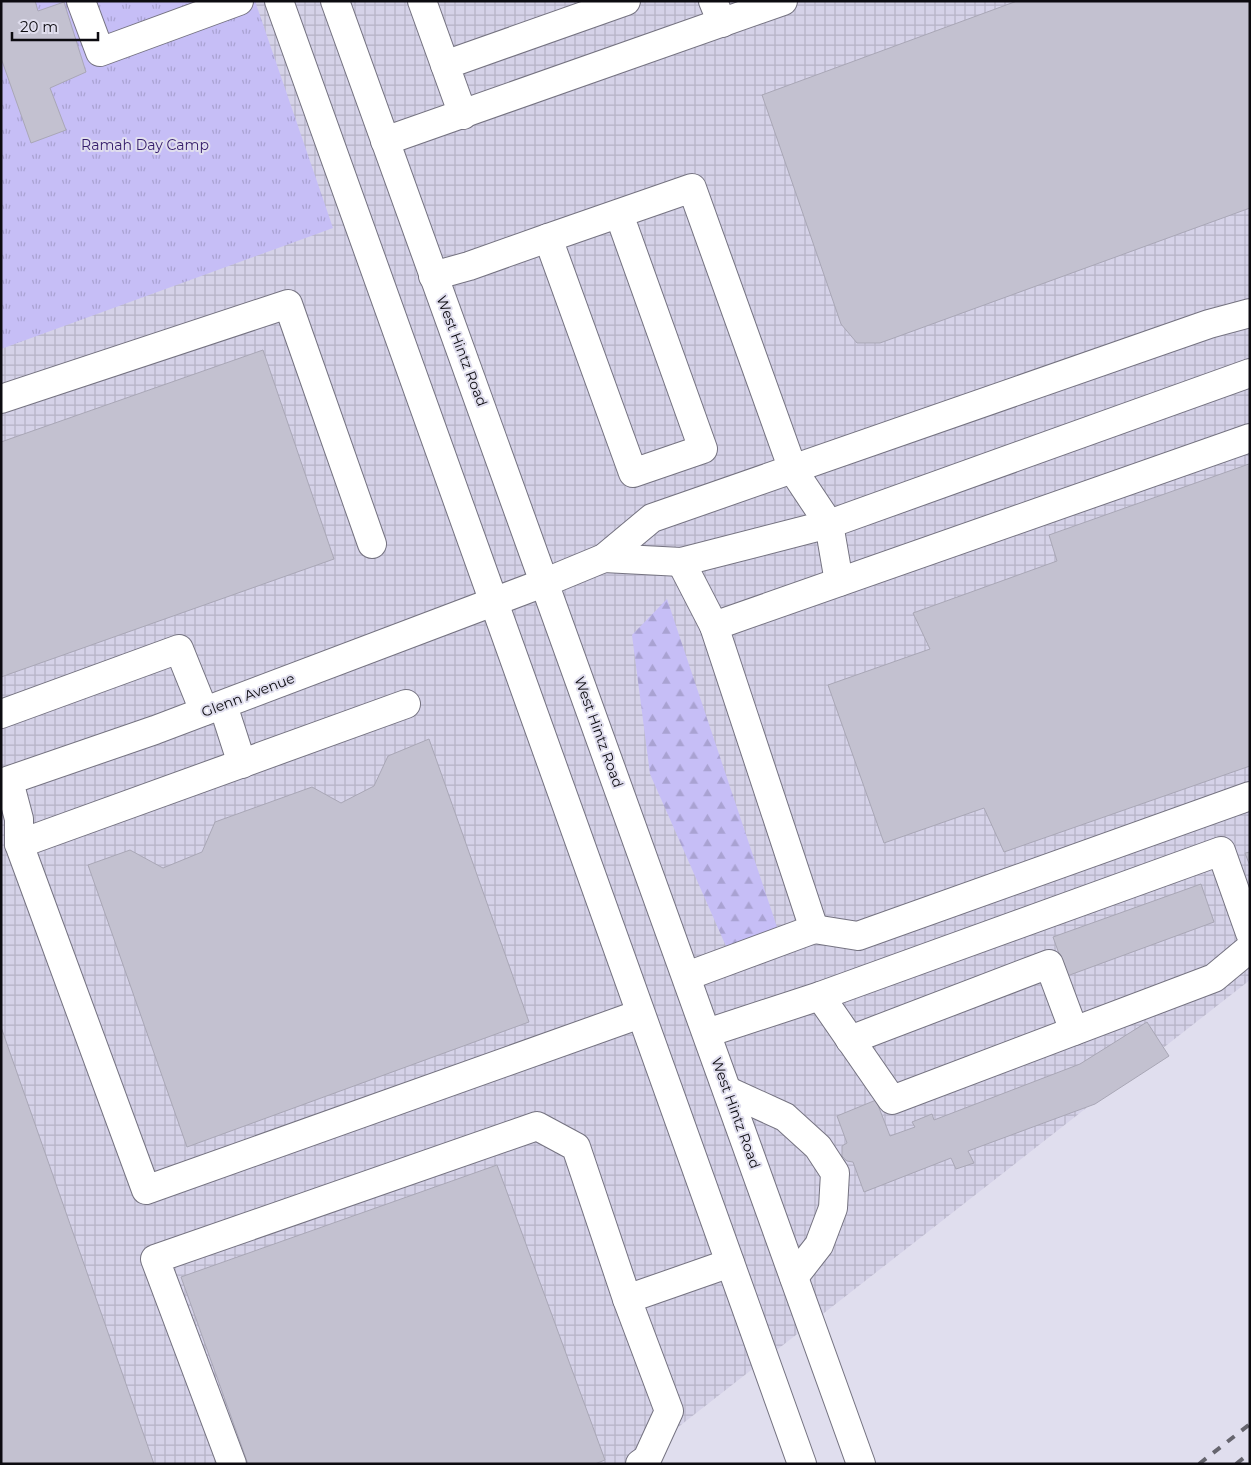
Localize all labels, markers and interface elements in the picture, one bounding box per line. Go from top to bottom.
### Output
scale bar [12,10,99,42]
text: 20 m [20,17,58,36]
park label: Ramah Day Camp [81,136,209,154]
street label: West Hintz Road [433,293,491,409]
street label: Glenn Avenue [199,669,297,721]
street label: West Hintz Road [571,674,627,790]
street label: West Hintz Road [708,1055,764,1171]

